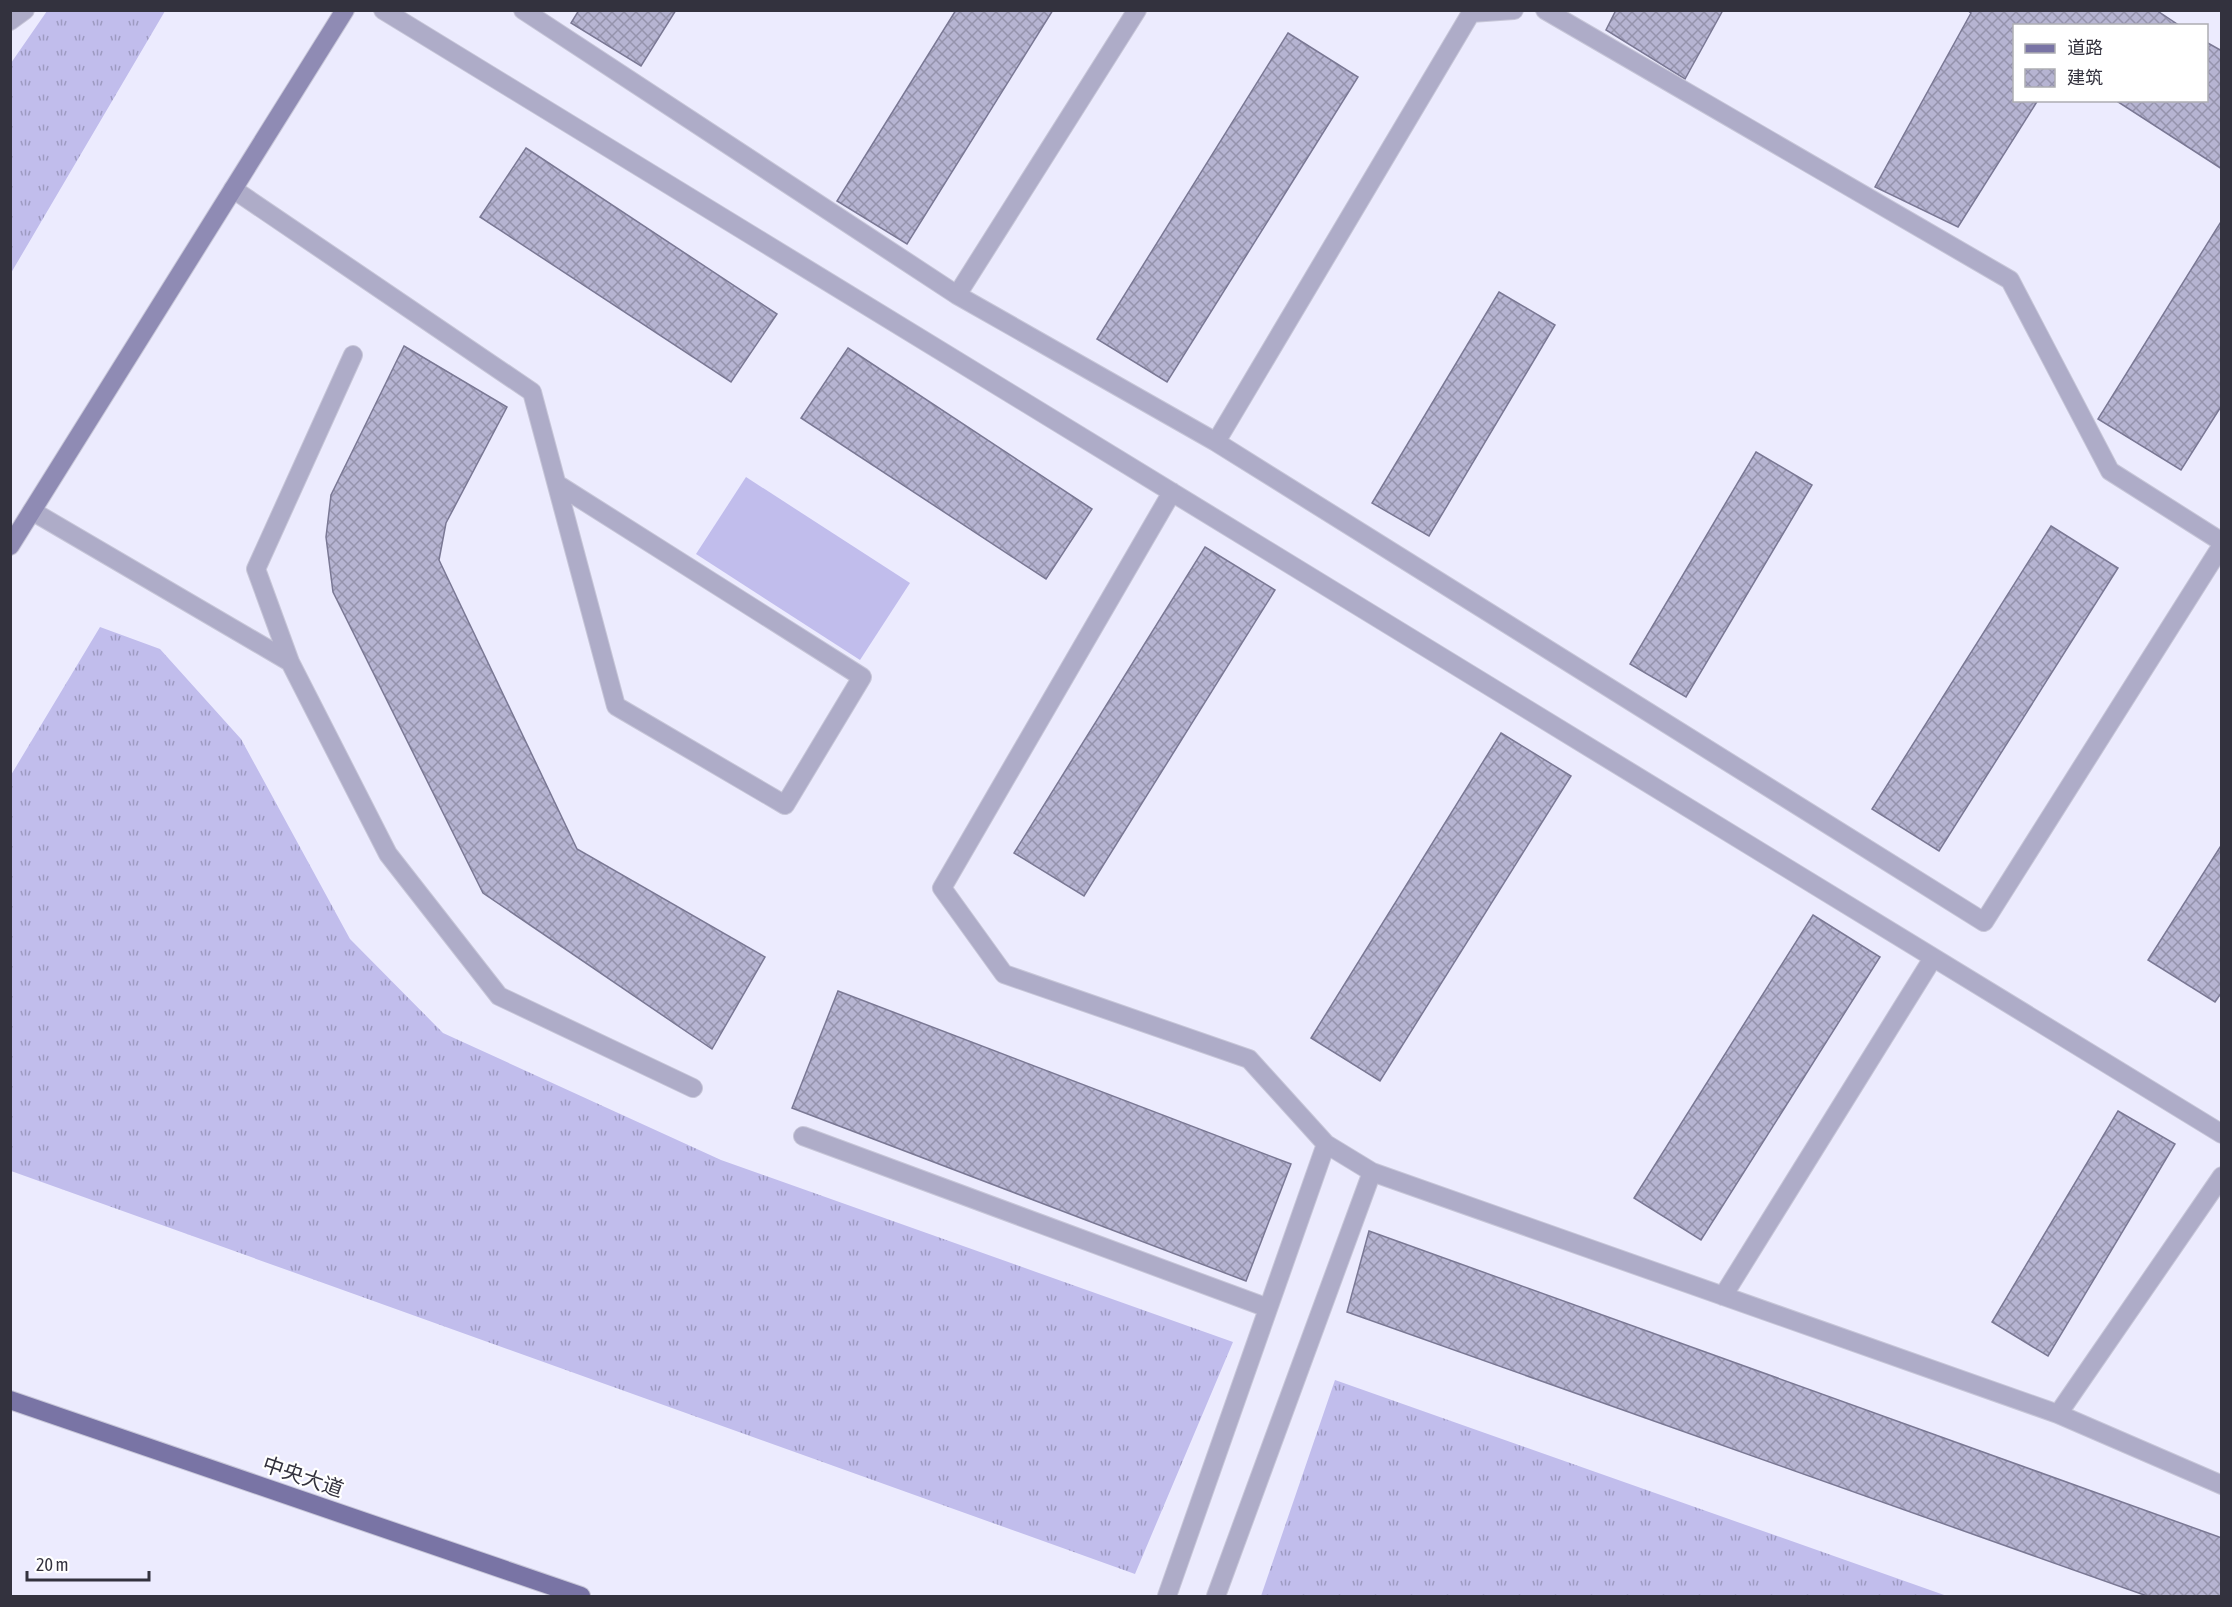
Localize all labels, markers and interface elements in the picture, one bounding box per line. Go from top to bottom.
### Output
legend [2013,24,2208,102]
text: 道路 [2067,37,2103,58]
text: 建筑 [2067,67,2103,88]
street label: 中央大道 [260,1451,347,1501]
scale bar [27,1544,148,1582]
text: 20 m [36,1554,68,1575]

